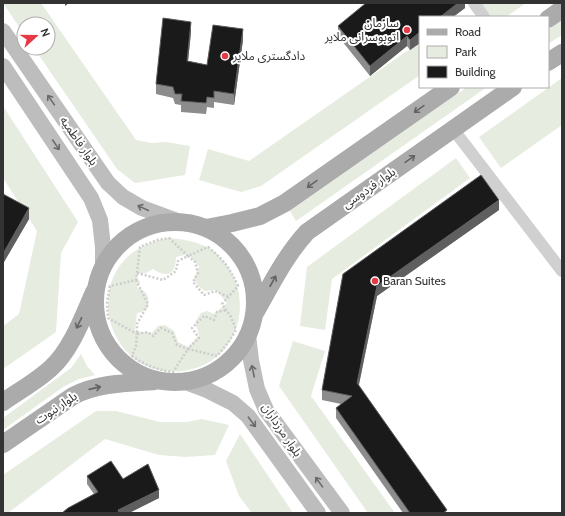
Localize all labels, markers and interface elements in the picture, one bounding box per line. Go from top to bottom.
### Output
place label: سازمان اتوبوسرانی ملایر [324,15,399,44]
north arrow [16,16,56,56]
legend [419,16,549,88]
text: Road [455,24,481,39]
marker: سازمان اتوبوسرانی ملایر [402,25,412,35]
text: N [37,26,53,39]
text: Park [455,44,477,59]
place label: دادگستری ملایر [232,48,306,63]
marker: دادگستری ملایر [220,51,230,61]
text: Building [455,64,497,79]
one-way arrow [47,95,55,106]
one-way arrow [413,105,424,113]
street label: بلوار فاطمیه [57,113,102,168]
one-way arrow [52,139,60,150]
one-way arrow [404,155,415,163]
street label: بلوار فردوسی [339,164,398,211]
one-way arrow [307,180,318,188]
one-way arrow [138,204,150,211]
place label: Baran Suites [383,273,446,288]
one-way arrow [270,275,277,287]
marker: Baran Suites [370,276,380,286]
one-way arrow [75,317,83,329]
one-way arrow [249,365,257,378]
one-way arrow [88,384,101,391]
street label: بلوار نبوت [32,388,80,427]
street label: بلوار مرزداران [259,400,306,459]
one-way arrow [247,416,256,427]
one-way arrow [315,476,323,487]

